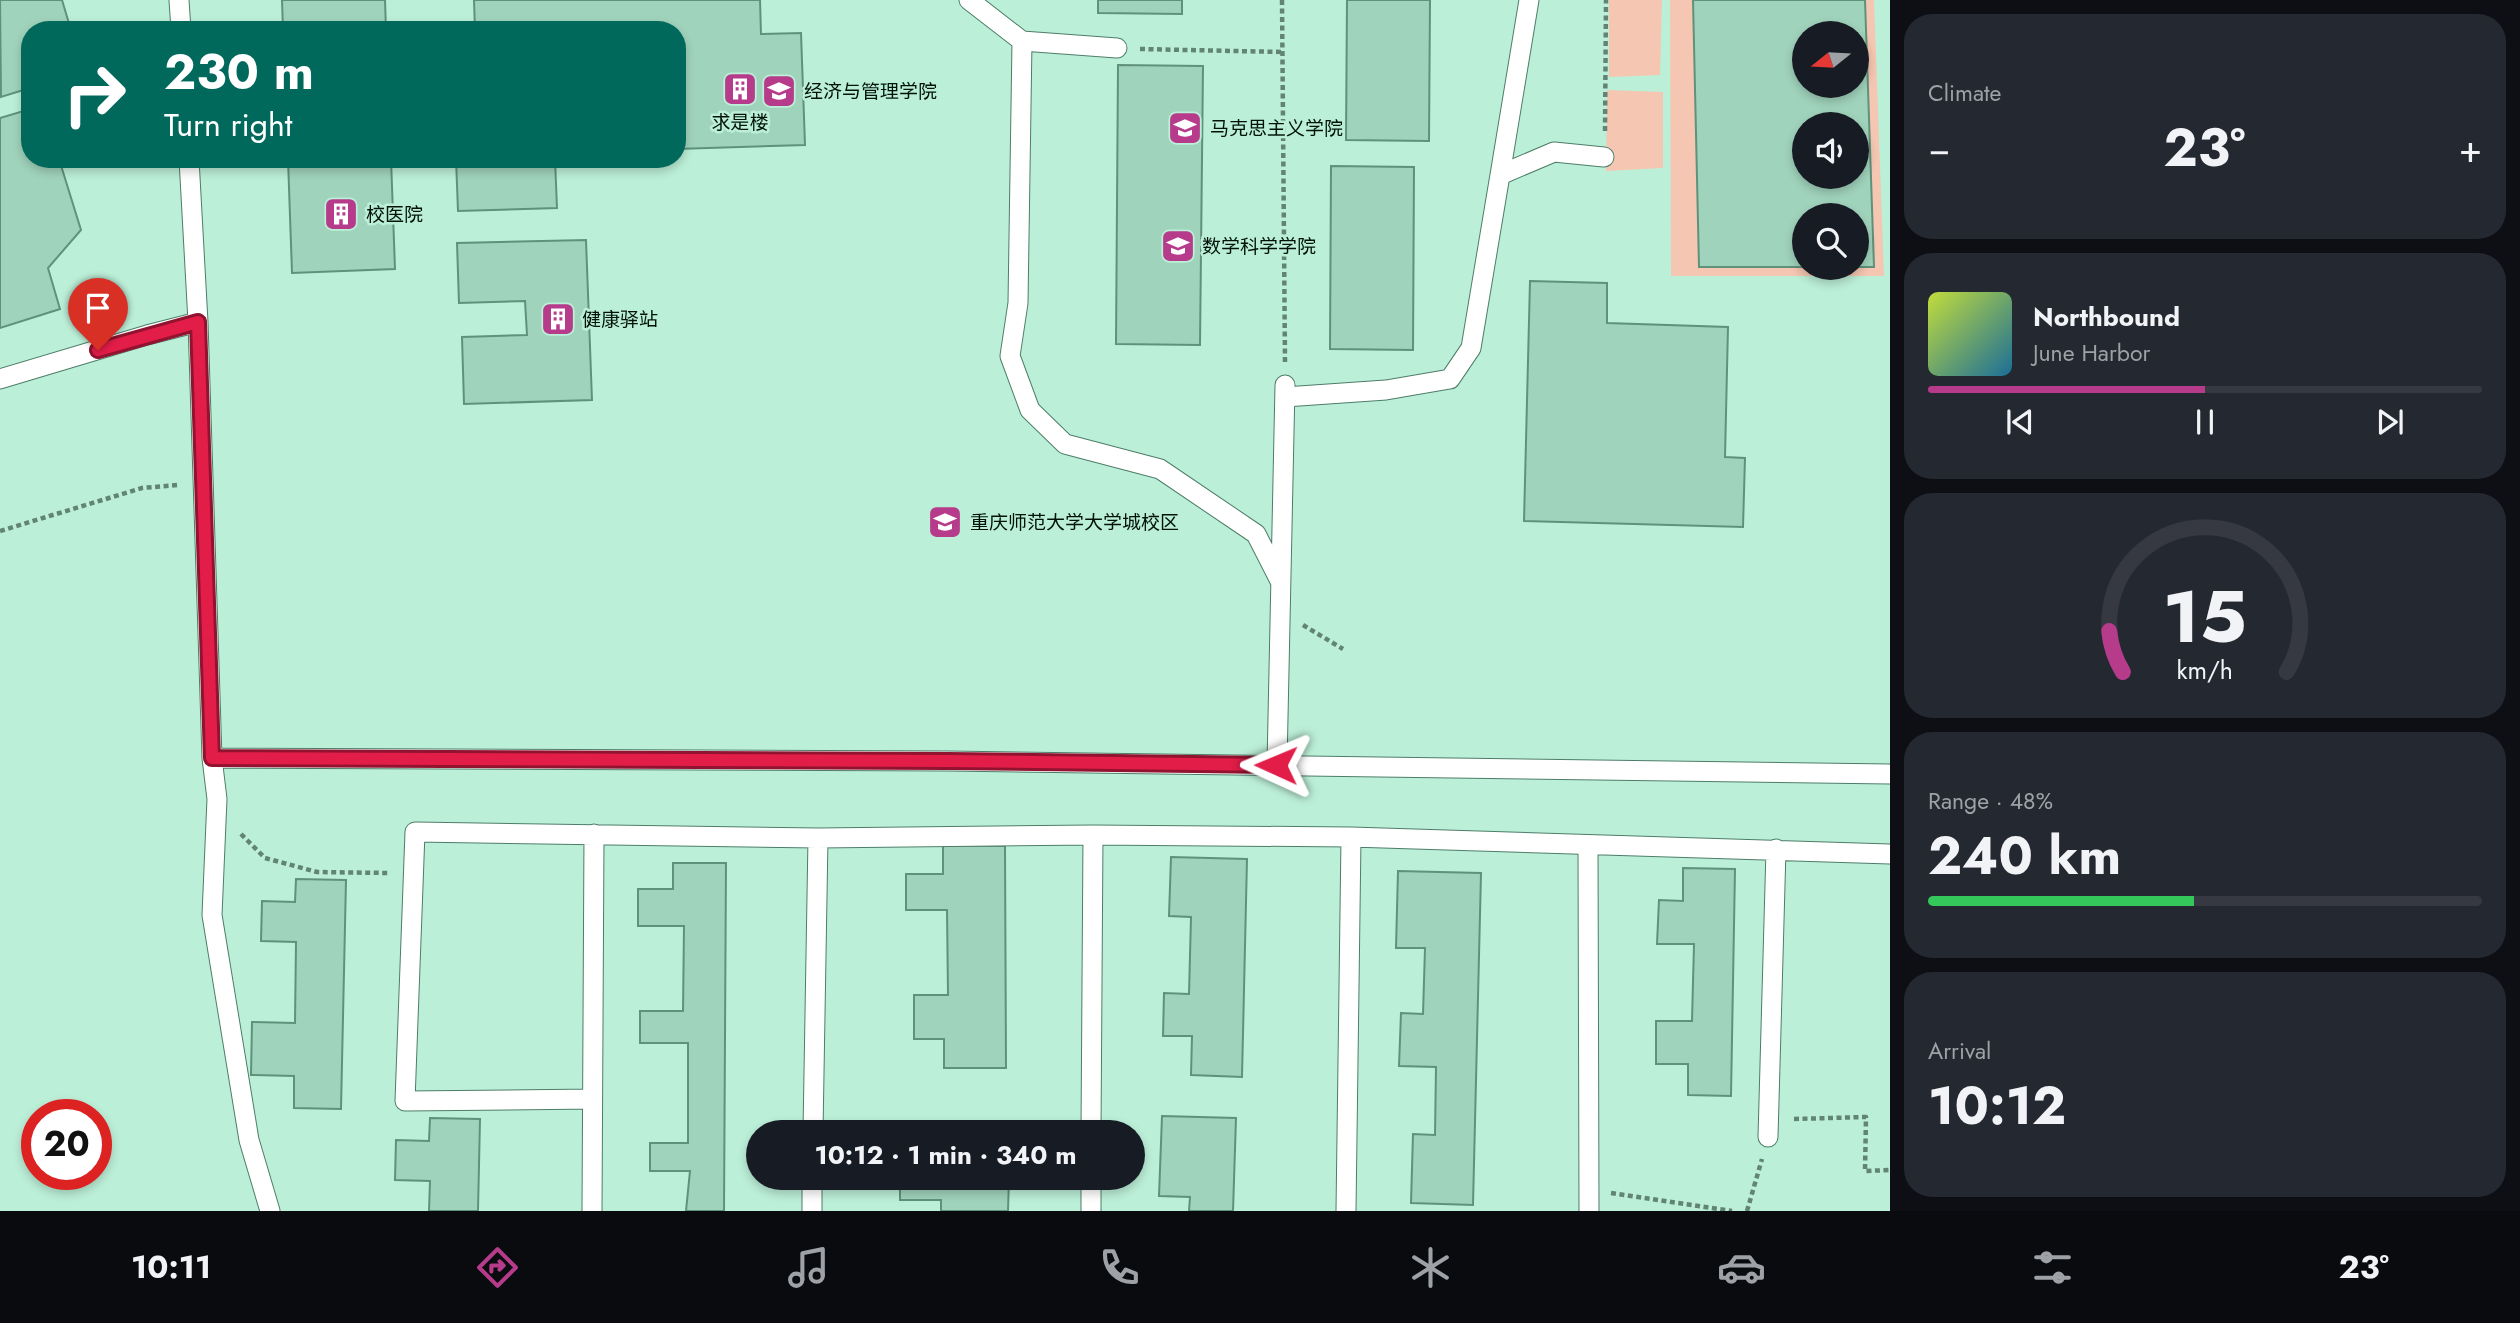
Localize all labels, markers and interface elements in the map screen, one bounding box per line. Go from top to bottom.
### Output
north arrow [1792,21,1869,98]
map controls [1792,21,1869,280]
text: 230 m [164,37,314,107]
icon: right [49,49,140,140]
building icon: 求是楼 [721,70,759,108]
school or university icon: 经济与管理学院 [760,72,798,110]
text: Climate [1928,76,2001,110]
place label: 经济与管理学院 [804,78,937,105]
text: Turn right [164,102,293,148]
place label: 求是楼 [711,109,769,136]
school or university icon: 马克思主义学院 [1166,109,1204,147]
text: 23° [2164,110,2245,186]
button: sound [1792,112,1869,189]
place label: 马克思主义学院 [1210,115,1343,142]
text: − [1928,121,1950,176]
text: + [2459,121,2482,176]
building icon: 校医院 [322,195,360,233]
place label: 校医院 [366,201,423,228]
button: search [1792,203,1869,280]
school or university icon: 数学科学学院 [1159,227,1197,265]
place label: 数学科学学院 [1202,233,1316,260]
pin [68,278,128,350]
icon: arrive [79,289,117,327]
text: Northbound [2033,298,2180,336]
building icon: 健康驿站 [539,300,577,338]
place label: 健康驿站 [582,306,658,333]
text: June Harbor [2033,336,2150,370]
icon: previous [2001,403,2039,441]
icon: pause [2186,403,2224,441]
icon: next [2371,403,2409,441]
school or university icon: 重庆师范大学大学城校区 [926,503,964,541]
place label: 重庆师范大学大学城校区 [970,509,1179,536]
text: 15 [2163,564,2247,669]
text: km/h [2177,651,2233,687]
position arrow [1239,728,1313,802]
text: Range · 48% [1928,784,2053,818]
text: 240 km [1928,818,2121,894]
text: Arrival [1928,1034,1991,1068]
text: 10:12 [1928,1068,2066,1144]
speed limit sign: 20 [21,1099,112,1190]
text: 10:12 · 1 min · 340 m [814,1136,1077,1174]
icon: directions [473,1243,522,1292]
icon: music [784,1243,833,1292]
icon: phone [1095,1243,1144,1292]
icon: climate [1406,1243,1455,1292]
icon: car [1717,1243,1766,1292]
icon: filters [2028,1243,2077,1292]
text: 10:11 [131,1244,211,1290]
text: 23° [2339,1244,2389,1290]

